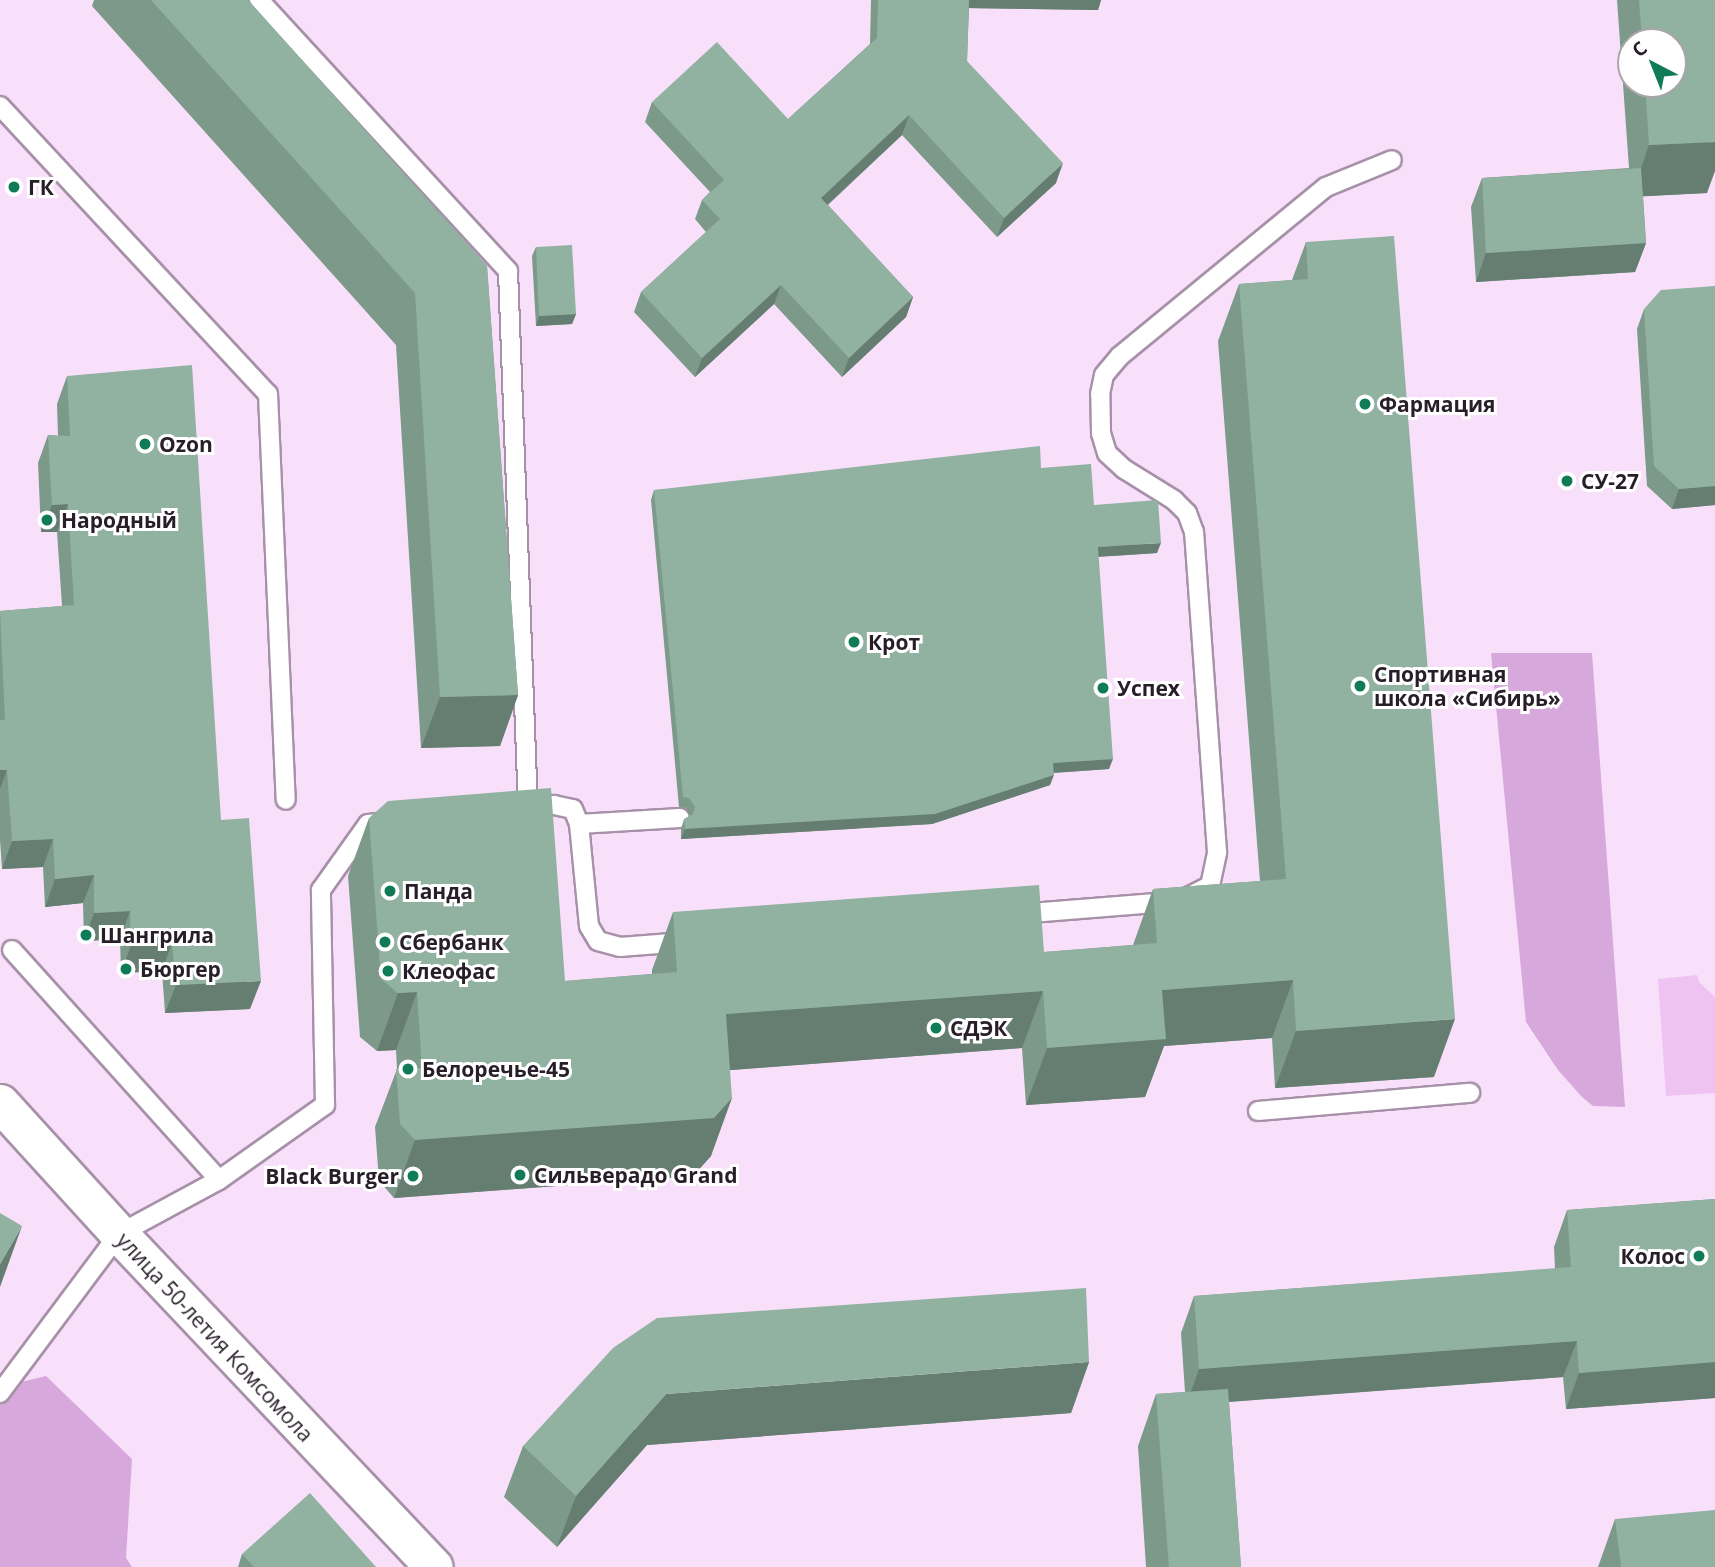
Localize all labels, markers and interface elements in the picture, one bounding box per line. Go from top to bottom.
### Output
north arrow [1617,28,1687,98]
text: С [1626,35,1652,63]
place label: ГК [28,174,54,200]
marker: ГК [6,179,22,195]
place label: Фармация [1379,391,1495,417]
marker: Фармация [1357,396,1373,412]
place label: Ozon [159,431,213,457]
marker: Ozon [137,436,153,452]
place label: СУ-27 [1581,468,1639,494]
marker: СУ-27 [1559,473,1575,489]
place label: Народный [61,507,177,533]
marker: Народный [39,512,55,528]
place label: Крот [868,629,920,655]
marker: Крот [846,634,862,650]
place label: Спортивная школа «Сибирь» [1374,661,1561,711]
place label: Успех [1117,675,1180,701]
marker: Спортивная школа «Сибирь» [1352,678,1368,694]
marker: Успех [1095,680,1111,696]
place label: Панда [404,878,473,904]
marker: Панда [382,883,398,899]
place label: Шангрила [100,922,214,948]
marker: Шангрила [78,927,94,943]
place label: Сбербанк [399,929,504,955]
marker: Сбербанк [377,934,393,950]
place label: Бюргер [140,956,221,982]
place label: Клеофас [402,958,496,984]
marker: Бюргер [118,961,134,977]
marker: Клеофас [380,963,396,979]
place label: СДЭК [950,1015,1007,1041]
marker: СДЭК [928,1020,944,1036]
place label: Белоречье-45 [422,1056,570,1082]
marker: Белоречье-45 [400,1061,416,1077]
place label: Сильверадо Grand [534,1162,737,1188]
place label: Black Burger [265,1163,399,1189]
marker: Сильверадо Grand [512,1167,528,1183]
marker: Black Burger [405,1168,421,1184]
street label: улица 50-летия Комсомола [112,1227,318,1447]
place label: Колос [1621,1243,1685,1269]
marker: Колос [1691,1248,1707,1264]

